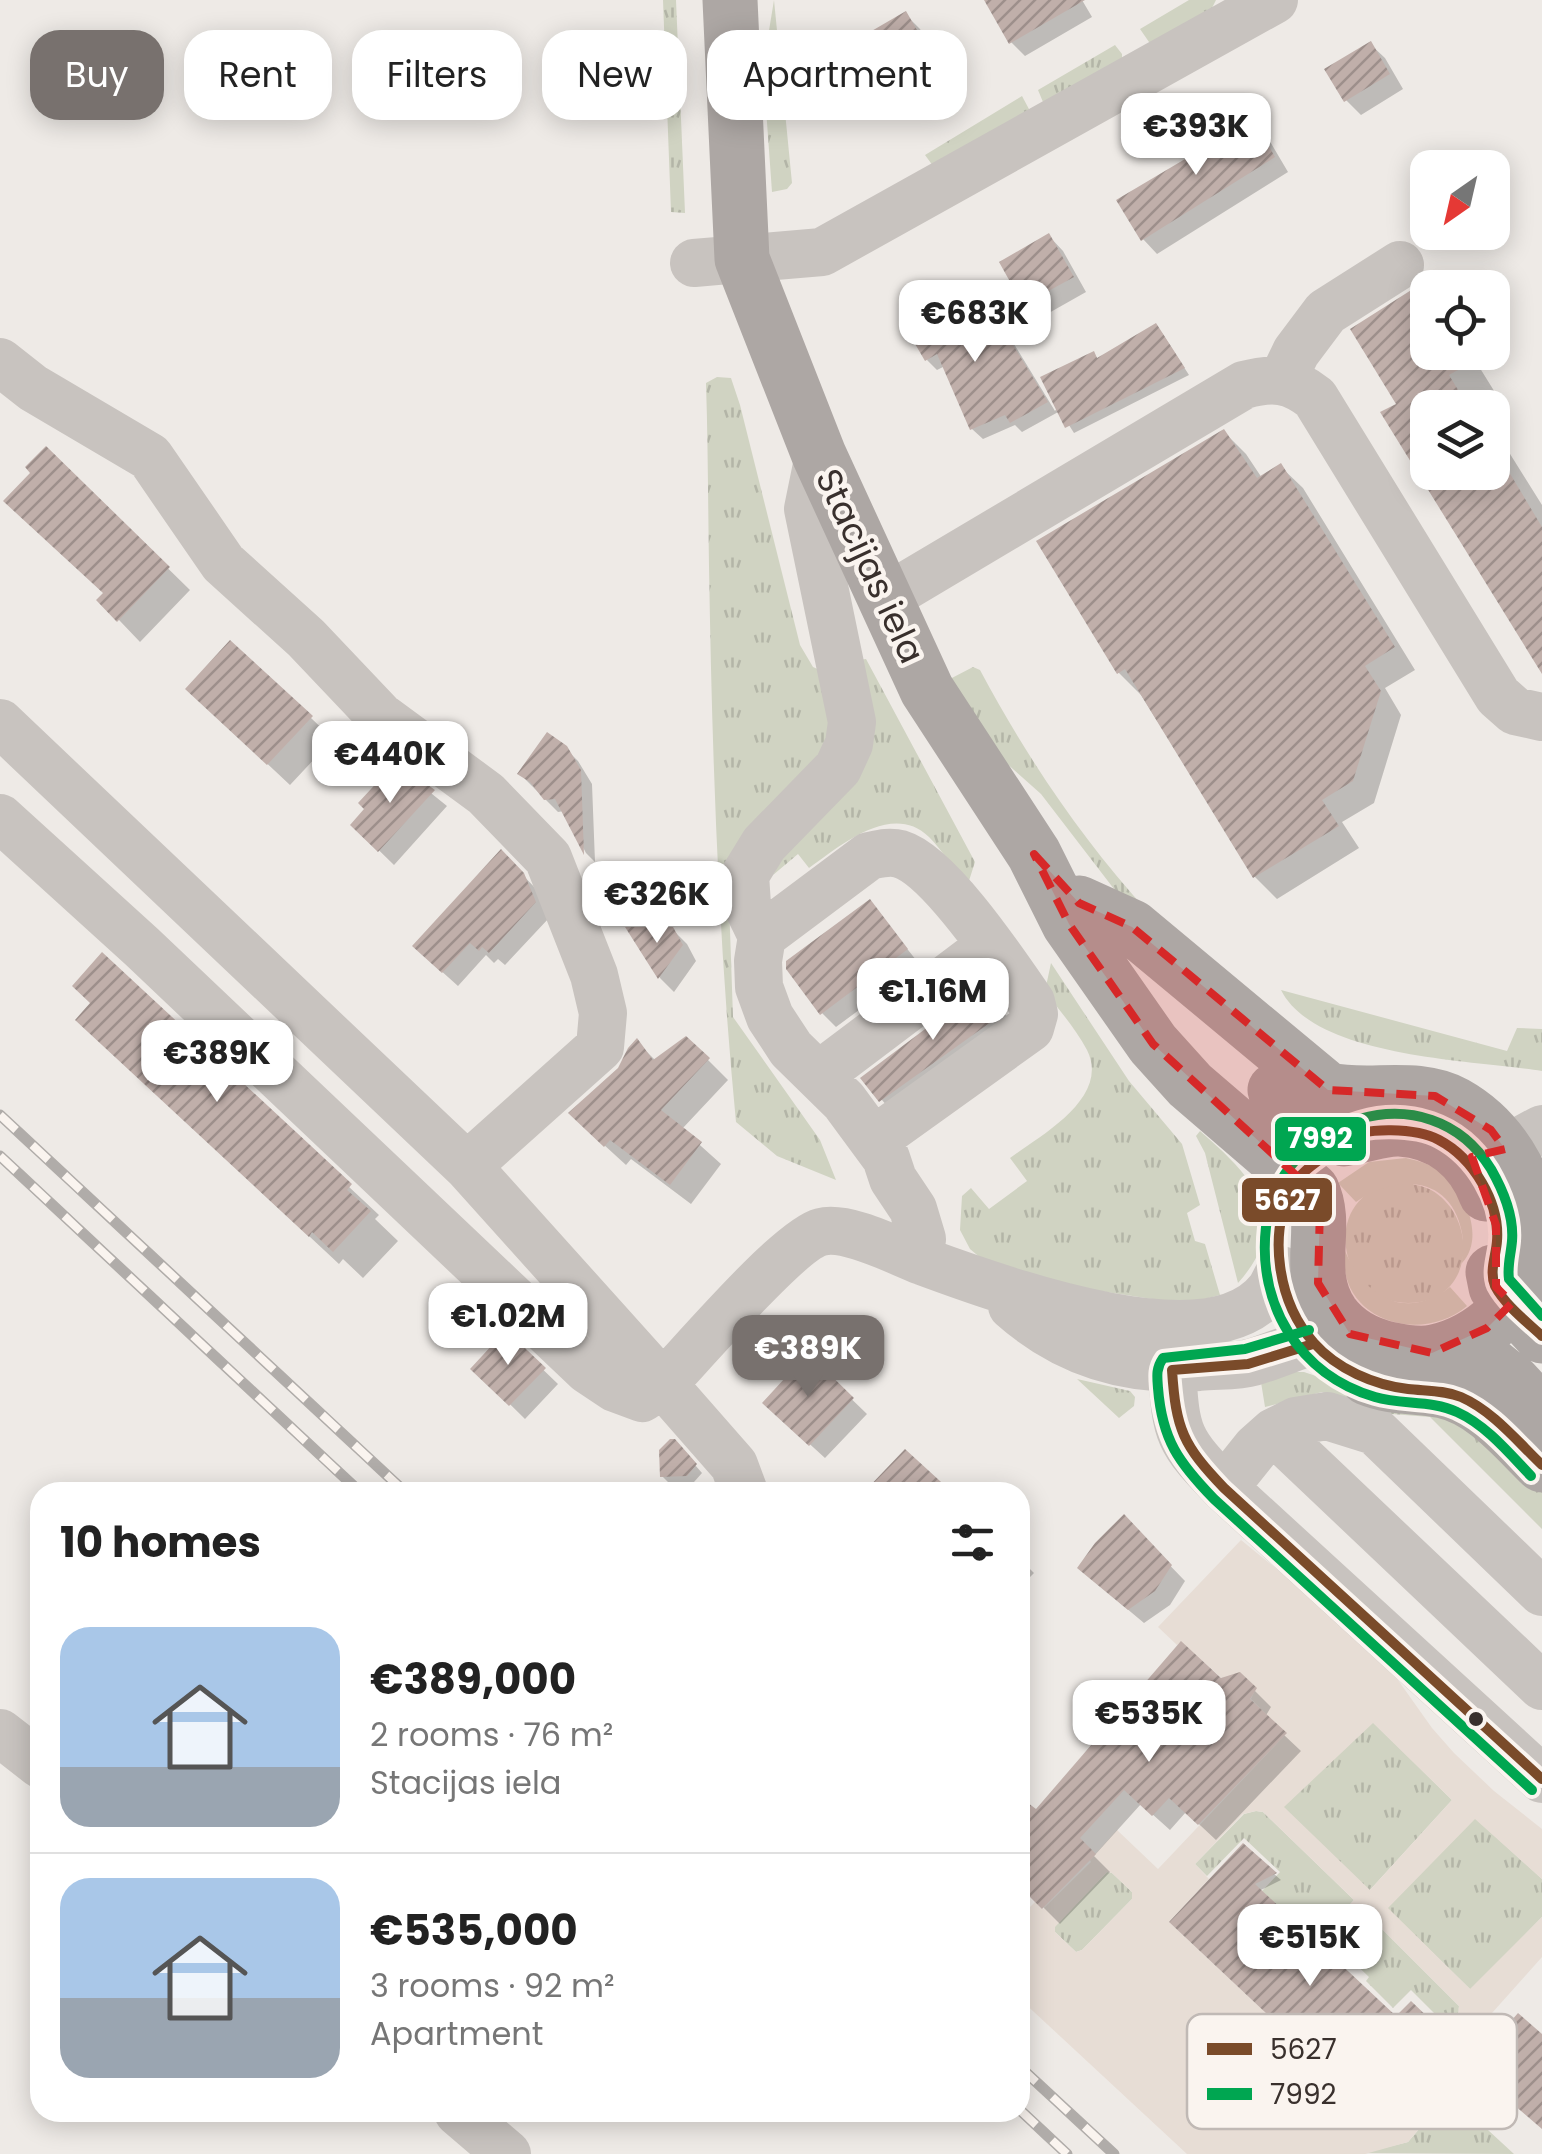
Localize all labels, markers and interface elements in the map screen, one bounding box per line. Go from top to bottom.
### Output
chip: Buy [30,30,164,120]
chip: Rent [184,30,332,120]
chip: Filters [352,30,522,120]
chip: New [542,30,687,120]
chip: Apartment [707,30,967,120]
pin: €393K [1126,93,1266,178]
text: €393K [1143,103,1249,148]
north arrow [1410,150,1510,250]
map controls [1410,150,1510,490]
button: locate [1410,270,1510,370]
pin: €683K [905,280,1045,365]
text: €683K [921,290,1029,335]
button: layers [1410,390,1510,490]
street label: Stacijas iela [804,461,937,671]
pin: €440K [320,721,460,806]
text: €440K [334,731,446,776]
pin: €326K [587,861,727,946]
text: €326K [604,871,710,916]
pin: €1.16M [852,958,1014,1043]
text: €1.16M [879,968,987,1013]
pin: €389K [147,1020,287,1105]
text: €389K [163,1030,271,1075]
line badge: 7992 [1273,1115,1368,1163]
text: 7992 [1287,1119,1353,1158]
line badge: 5627 [1240,1176,1334,1224]
text: 5627 [1253,1181,1321,1220]
pin: €1.02M [427,1283,589,1368]
text: €1.02M [450,1293,566,1338]
pin: €389K [738,1315,878,1400]
text: €389K [754,1325,862,1370]
text: 10 homes [60,1513,261,1572]
icon: filters [945,1515,1000,1570]
text: €389,000 [370,1650,576,1709]
icon: home [140,1667,260,1787]
pin: €535K [1079,1680,1219,1765]
text: €535K [1095,1690,1203,1735]
unlabelled marker [1466,1709,1486,1729]
text: 2 rooms · 76 m² [370,1712,613,1757]
text: Stacijas iela [370,1760,561,1805]
text: €535,000 [370,1901,578,1960]
pin: €515K [1240,1904,1380,1989]
text: €515K [1259,1914,1361,1959]
icon: home [140,1918,260,2038]
text: 3 rooms · 92 m² [370,1963,614,2008]
text: Apartment [370,2011,543,2056]
legend [1187,2014,1517,2129]
text: 5627 [1270,2030,1337,2069]
text: 7992 [1270,2075,1337,2114]

